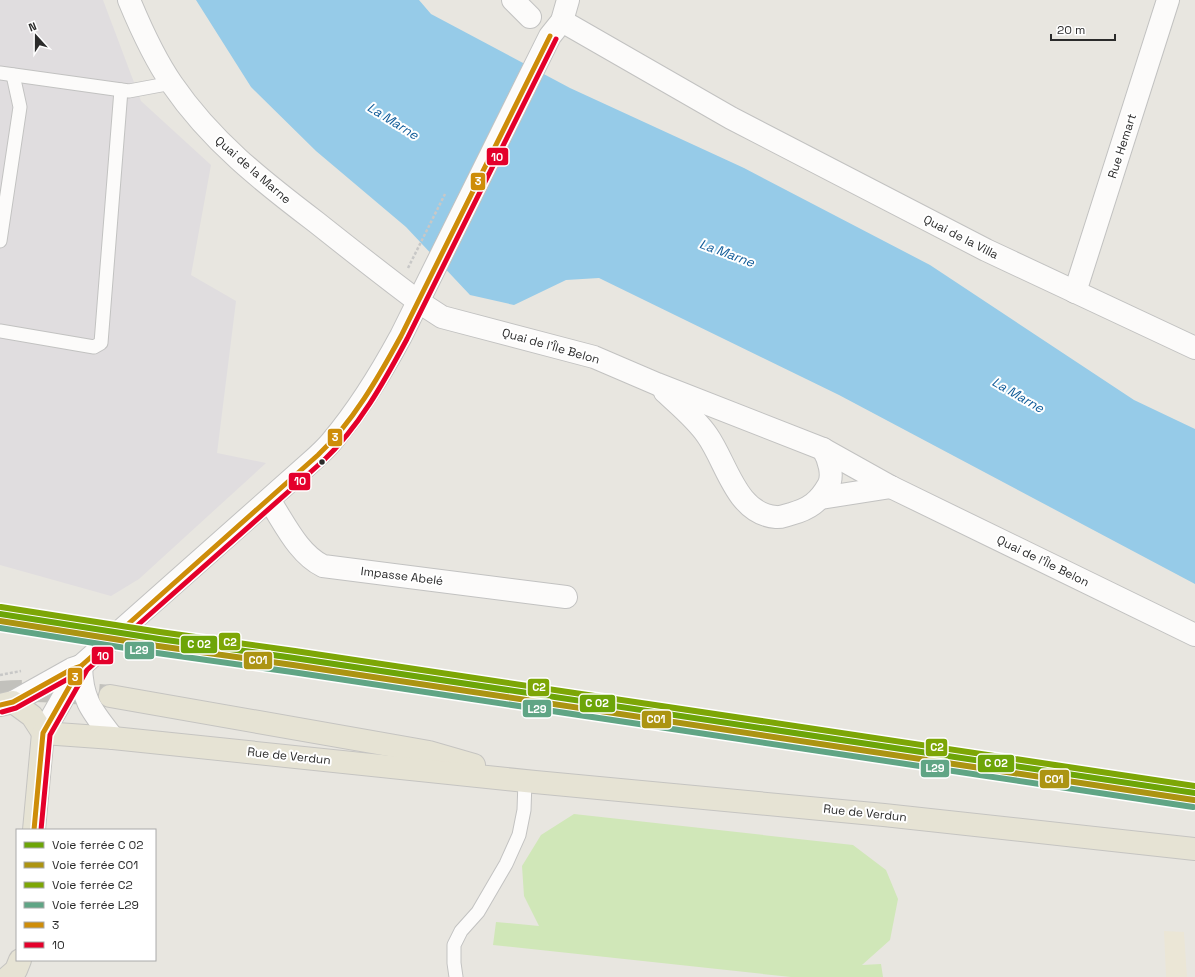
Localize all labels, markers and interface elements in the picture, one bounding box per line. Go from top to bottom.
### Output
north arrow [16,16,56,56]
scale bar [1051,16,1115,42]
text: N [26,19,38,35]
text: 20 m [1057,22,1085,38]
water label: La Marne [364,99,423,144]
street label: Rue Hemart [1104,111,1140,181]
street label: Quai de la Marne [212,133,294,207]
line badge: 10 [486,147,509,166]
text: 10 [491,150,503,164]
line badge: 3 [470,172,486,191]
text: 3 [475,174,482,188]
street label: Quai de la Villa [921,211,1001,263]
water label: La Marne [697,235,758,271]
street label: Quai de l'Île Belon [500,324,602,368]
water label: La Marne [989,373,1048,417]
line badge: 3 [327,428,343,447]
text: 3 [332,430,339,444]
unlabelled marker [317,457,327,467]
line badge: 10 [288,472,311,491]
text: 10 [294,474,306,488]
street label: Quai de l'Île Belon [994,532,1092,590]
street label: Impasse Abelé [360,563,444,589]
line badge: C2 [218,632,241,651]
line badge: C 02 [180,635,218,654]
text: C2 [223,635,237,649]
text: C 02 [187,637,211,651]
line badge: L29 [124,641,155,660]
text: L29 [129,643,149,657]
line badge: 10 [91,646,114,665]
text: 10 [97,649,109,663]
line badge: C01 [243,651,273,670]
text: C01 [248,653,268,667]
line badge: 3 [67,667,83,686]
text: 3 [72,670,79,684]
line badge: C2 [527,678,550,697]
text: C2 [532,680,546,694]
line badge: C 02 [579,694,616,713]
text: C 02 [585,696,609,710]
line badge: L29 [522,699,552,718]
text: L29 [527,702,547,716]
line badge: C01 [641,710,672,729]
text: C01 [646,712,666,726]
line badge: C2 [925,738,948,757]
text: C2 [930,740,944,754]
street label: Rue de Verdun [247,744,331,768]
line badge: C 02 [977,754,1015,773]
text: C 02 [984,756,1008,770]
line badge: L29 [920,759,950,778]
text: L29 [925,761,945,775]
line badge: C01 [1039,769,1070,789]
text: C01 [1044,772,1064,786]
street label: Rue de Verdun [823,801,907,825]
legend [16,829,156,961]
text: Voie ferrée C 02 [52,837,144,853]
text: Voie ferrée C01 [52,857,138,873]
text: Voie ferrée C2 [52,877,133,893]
text: Voie ferrée L29 [52,897,139,913]
text: 3 [52,917,59,933]
text: 10 [52,937,65,953]

